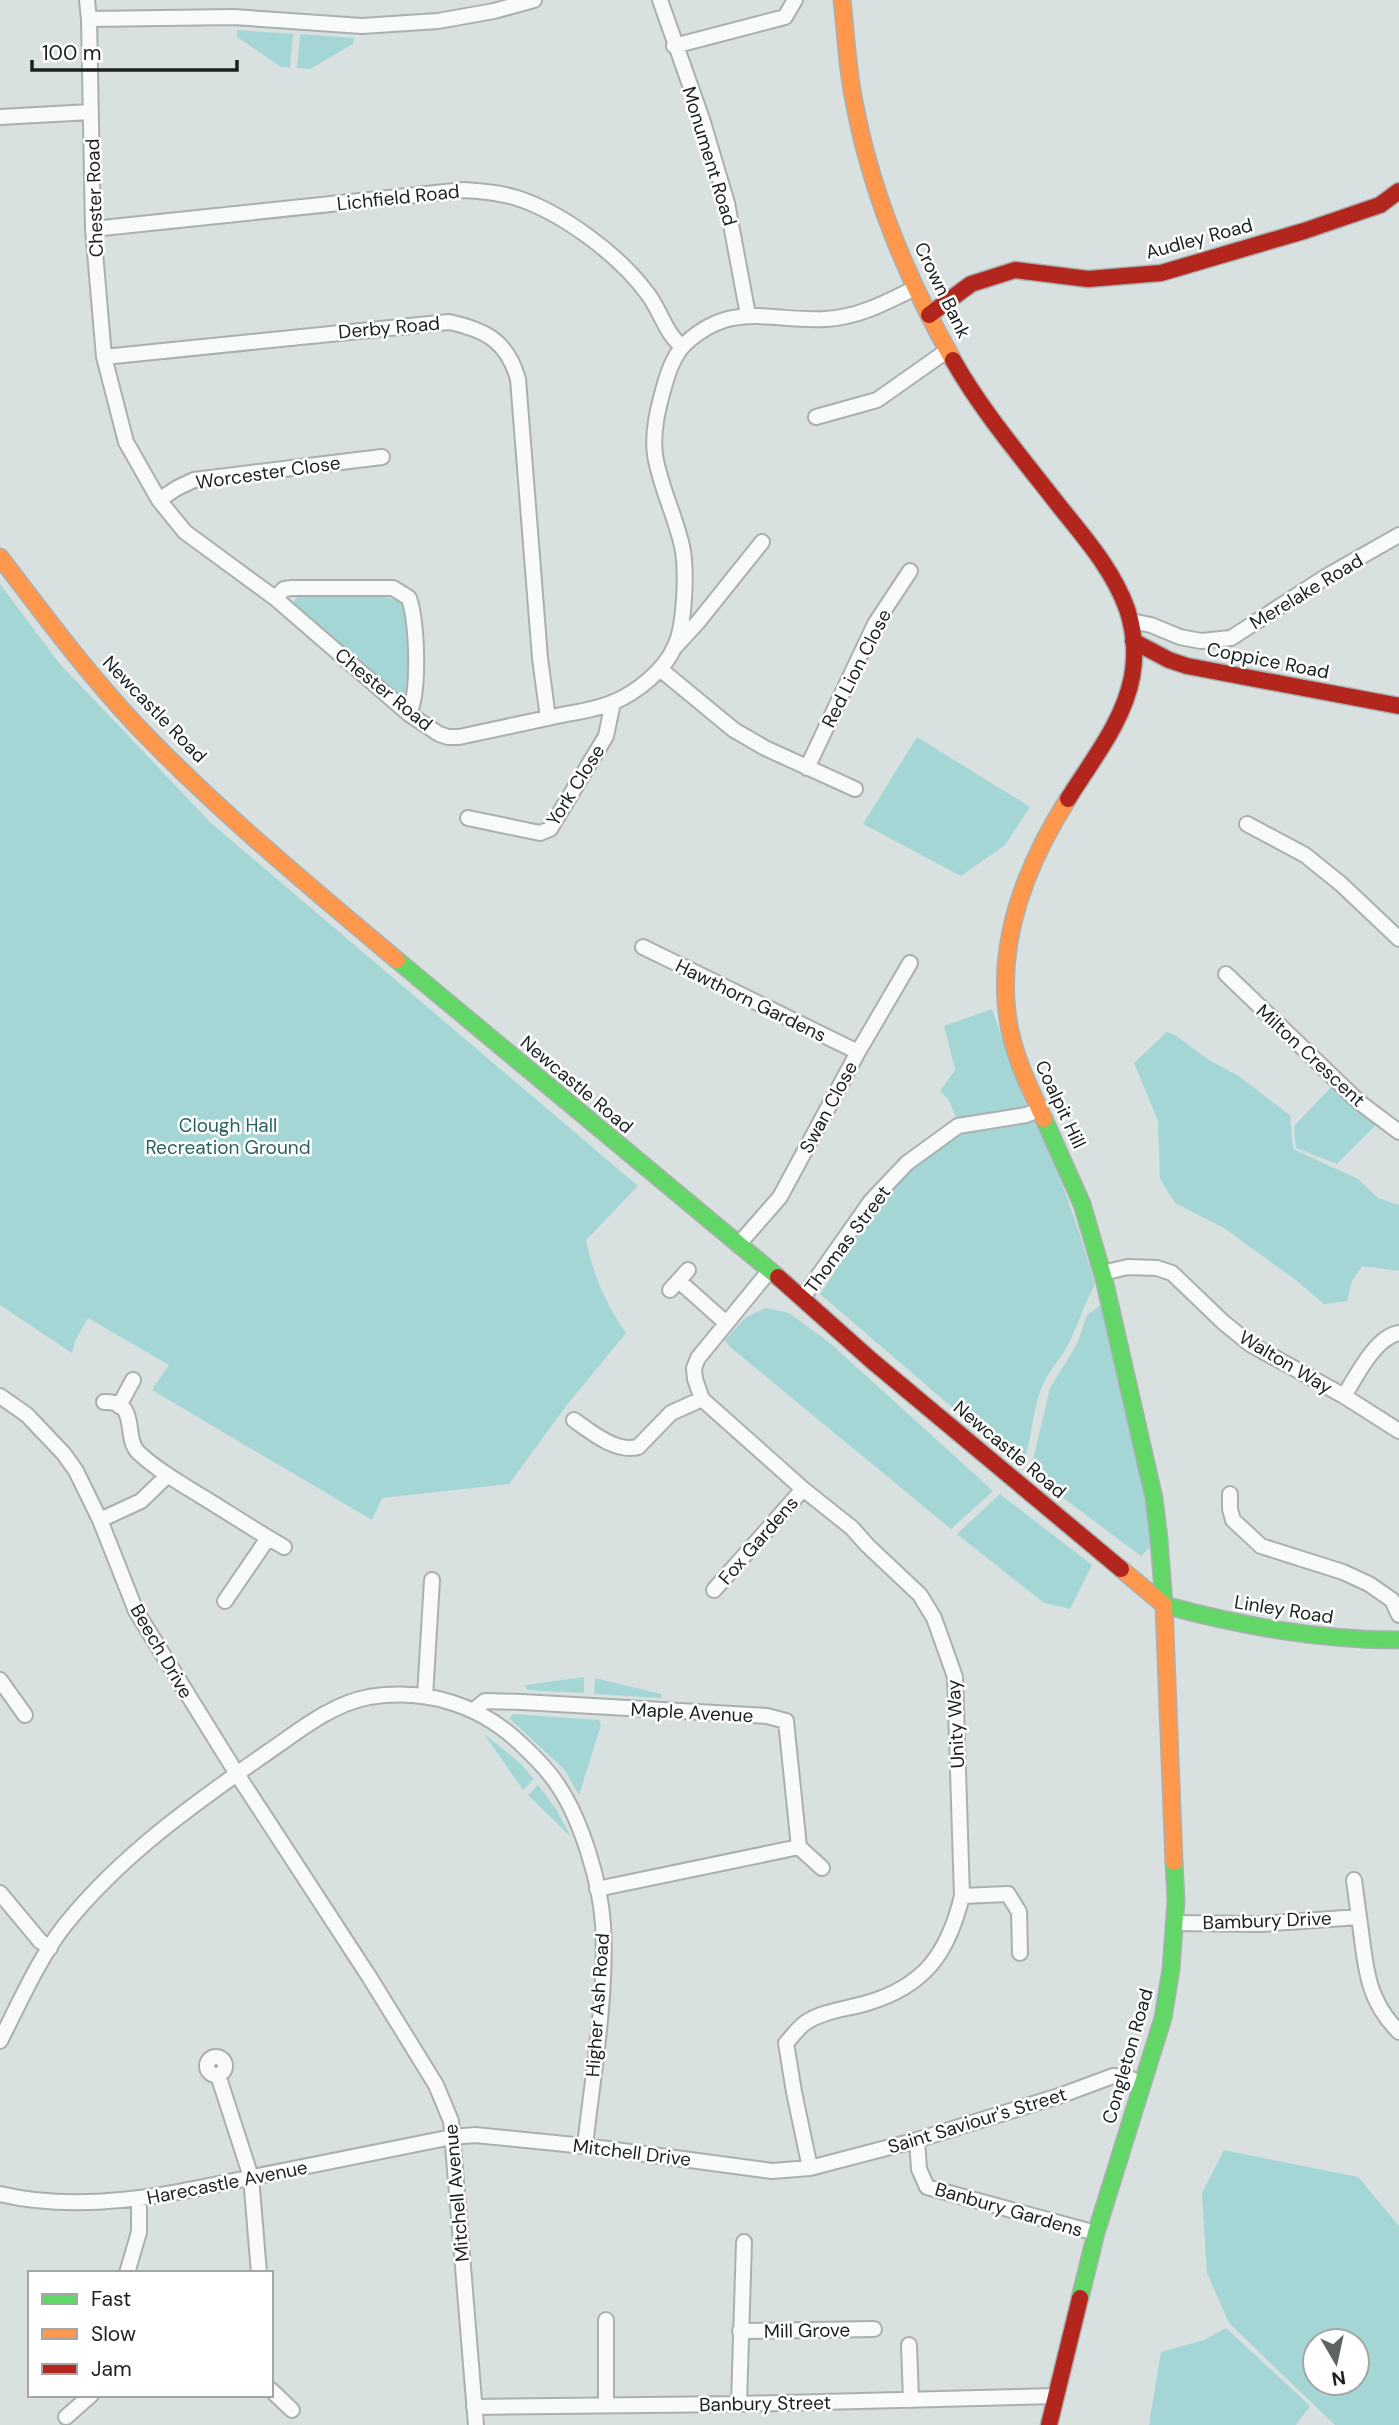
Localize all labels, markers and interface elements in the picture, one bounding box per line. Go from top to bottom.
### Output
scale bar [32,28,236,72]
text: 100 m [42,39,102,67]
street label: Monument Road [676,83,743,229]
street label: Chester Road [80,138,109,258]
street label: Lichfield Road [335,179,461,216]
street label: Audley Road [1143,212,1255,265]
street label: Crown Bank [909,238,977,343]
street label: Derby Road [337,311,441,344]
street label: Worcester Close [194,450,342,495]
street label: Merelake Road [1245,548,1367,635]
street label: Red Lion Close [816,605,897,732]
street label: Coppice Road [1205,636,1331,685]
street label: Chester Road [330,642,438,736]
street label: Newcastle Road [97,650,212,768]
street label: York Close [541,740,610,831]
street label: Hawthorn Gardens [671,953,830,1048]
street label: Milton Crescent [1251,999,1370,1112]
street label: Newcastle Road [515,1030,638,1139]
street label: Coalpit Hill [1029,1056,1092,1152]
street label: Swan Close [794,1057,863,1158]
park label: Clough Hall Recreation Ground [145,1113,311,1160]
street label: Thomas Street [799,1180,896,1298]
street label: Walton Way [1235,1325,1337,1400]
street label: Newcastle Road [948,1395,1071,1504]
street label: Fox Gardens [713,1491,804,1590]
street label: Linley Road [1233,1589,1335,1630]
street label: Beech Drive [125,1600,199,1703]
street label: Unity Way [941,1678,970,1769]
street label: Maple Avenue [630,1697,754,1728]
street label: Bambury Drive [1202,1906,1332,1935]
street label: Higher Ash Road [580,1932,615,2078]
street label: Congleton Road [1096,1986,1159,2127]
street label: Saint Saviour's Street [885,2081,1070,2160]
street label: Mitchell Avenue [438,2123,475,2263]
street label: Mitchell Drive [571,2133,692,2172]
street label: Harecastle Avenue [145,2155,310,2210]
street label: Banbury Gardens [932,2176,1086,2243]
legend [28,2271,273,2397]
text: Fast [91,2285,131,2313]
street label: Mill Grove [764,2317,850,2344]
text: Slow [91,2320,136,2348]
north arrow [1301,2327,1371,2397]
text: Jam [91,2355,132,2383]
text: N [1330,2365,1347,2392]
street label: Banbury Street [699,2390,831,2417]

